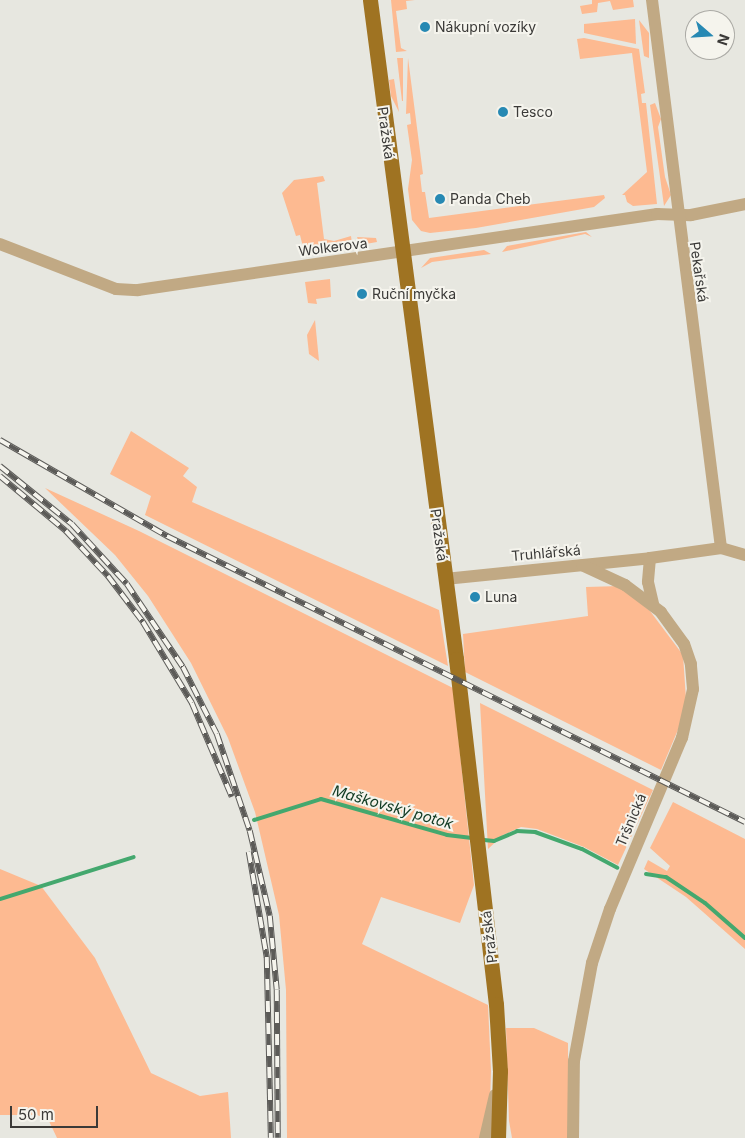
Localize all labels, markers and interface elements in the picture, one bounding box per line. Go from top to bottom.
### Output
north arrow [685,10,735,60]
place label: Nákupní vozíky [435,19,536,35]
marker: Nákupní vozíky [419,21,431,33]
text: N [714,32,733,48]
place label: Tesco [513,104,553,120]
street label: Pražská [374,106,398,160]
marker: Tesco [497,106,509,118]
place label: Panda Cheb [450,191,531,207]
marker: Panda Cheb [434,193,446,205]
street label: Wolkerova [298,234,368,260]
street label: Pekařská [686,241,712,303]
place label: Ruční myčka [372,286,456,302]
marker: Ruční myčka [356,288,368,300]
street label: Pražská [427,508,451,562]
street label: Truhlářská [511,542,581,564]
place label: Luna [485,589,517,605]
marker: Luna [469,591,481,603]
water label: Maškovský potok [331,781,455,833]
street label: Tršnická [612,791,650,849]
street label: Pražská [477,910,501,964]
scale bar [12,1096,100,1128]
text: 50 m [18,1105,54,1124]

